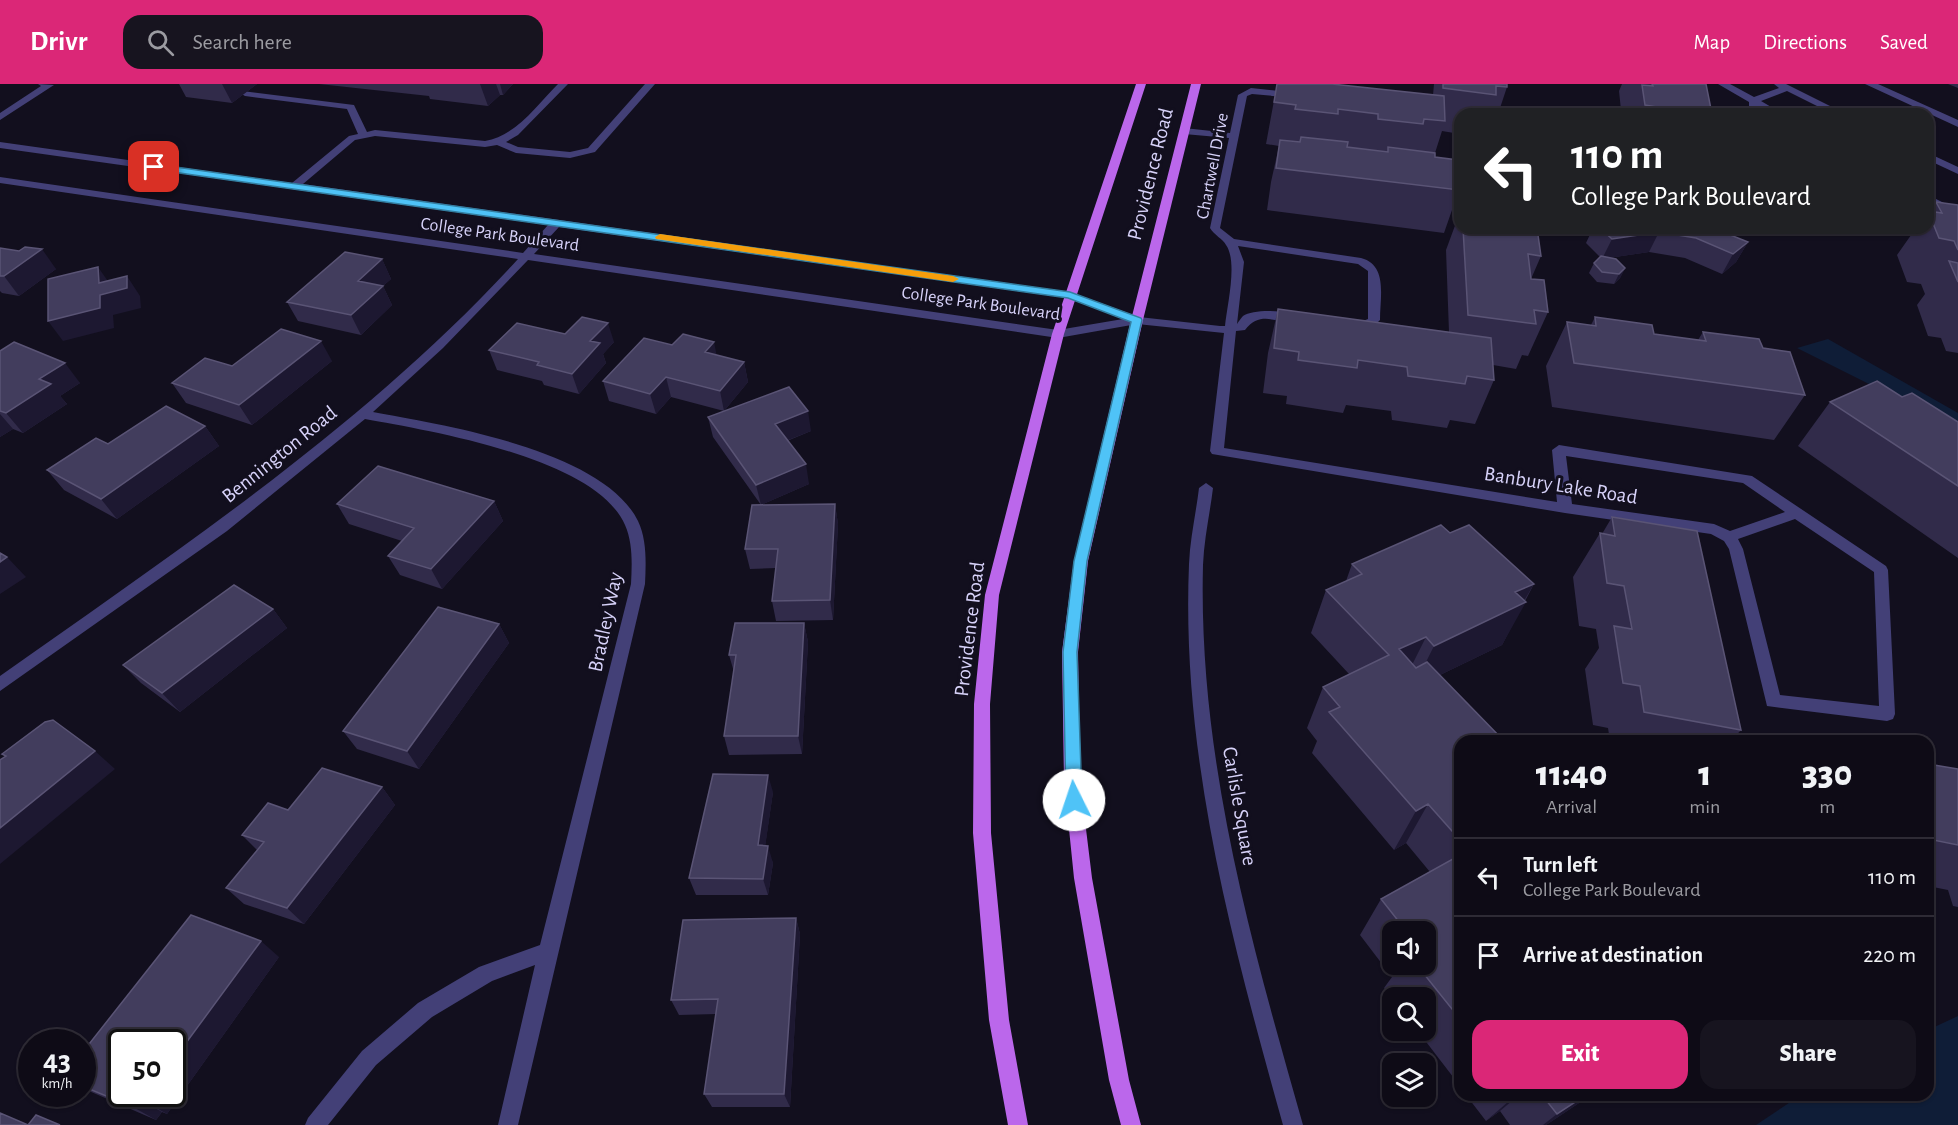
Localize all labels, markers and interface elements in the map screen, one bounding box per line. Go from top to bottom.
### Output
search box [123,15,543,69]
icon: search [144,26,177,59]
text: Drivr [30,28,87,56]
text: Search here [192,31,292,53]
text: Map [1694,32,1730,53]
text: Directions [1763,32,1847,53]
text: Saved [1880,32,1928,53]
street label: Providence Road [1124,106,1177,243]
street label: Chartwell Drive [1194,112,1232,221]
icon: left [1472,132,1550,210]
text: 110 m [1571,134,1663,176]
pin [128,141,179,192]
icon: arrive [137,150,170,183]
text: College Park Boulevard [1571,183,1811,210]
street label: College Park Boulevard [420,215,580,255]
street label: College Park Boulevard [901,284,1061,324]
street label: Bennington Road [218,402,341,507]
street label: Banbury Lake Road [1483,463,1639,508]
street label: Providence Road [951,560,988,698]
street label: Bradley Way [585,570,626,674]
street label: Carlisle Square [1219,745,1260,867]
text: 11:40 [1536,756,1608,792]
text: 1 [1698,756,1711,792]
text: 330 [1802,756,1852,792]
position arrow [1042,768,1106,832]
text: Arrival [1546,797,1597,817]
text: min [1689,797,1720,817]
text: m [1819,797,1835,817]
text: Turn left [1523,854,1597,876]
icon: left [1472,861,1505,894]
text: 110 m [1868,866,1916,888]
text: College Park Boulevard [1523,880,1701,900]
map controls [1382,921,1436,1107]
button: sound [1382,921,1436,975]
icon: arrive [1472,939,1505,972]
text: Arrive at destination [1523,944,1703,966]
text: 220 m [1863,944,1916,966]
button: search [1382,987,1436,1041]
button: Exit [1472,1020,1688,1089]
button: Share [1700,1020,1916,1089]
speed limit sign: 50 [108,1029,186,1107]
text: 43 [43,1046,71,1076]
button: layers [1382,1053,1436,1107]
text: km/h [42,1076,72,1091]

